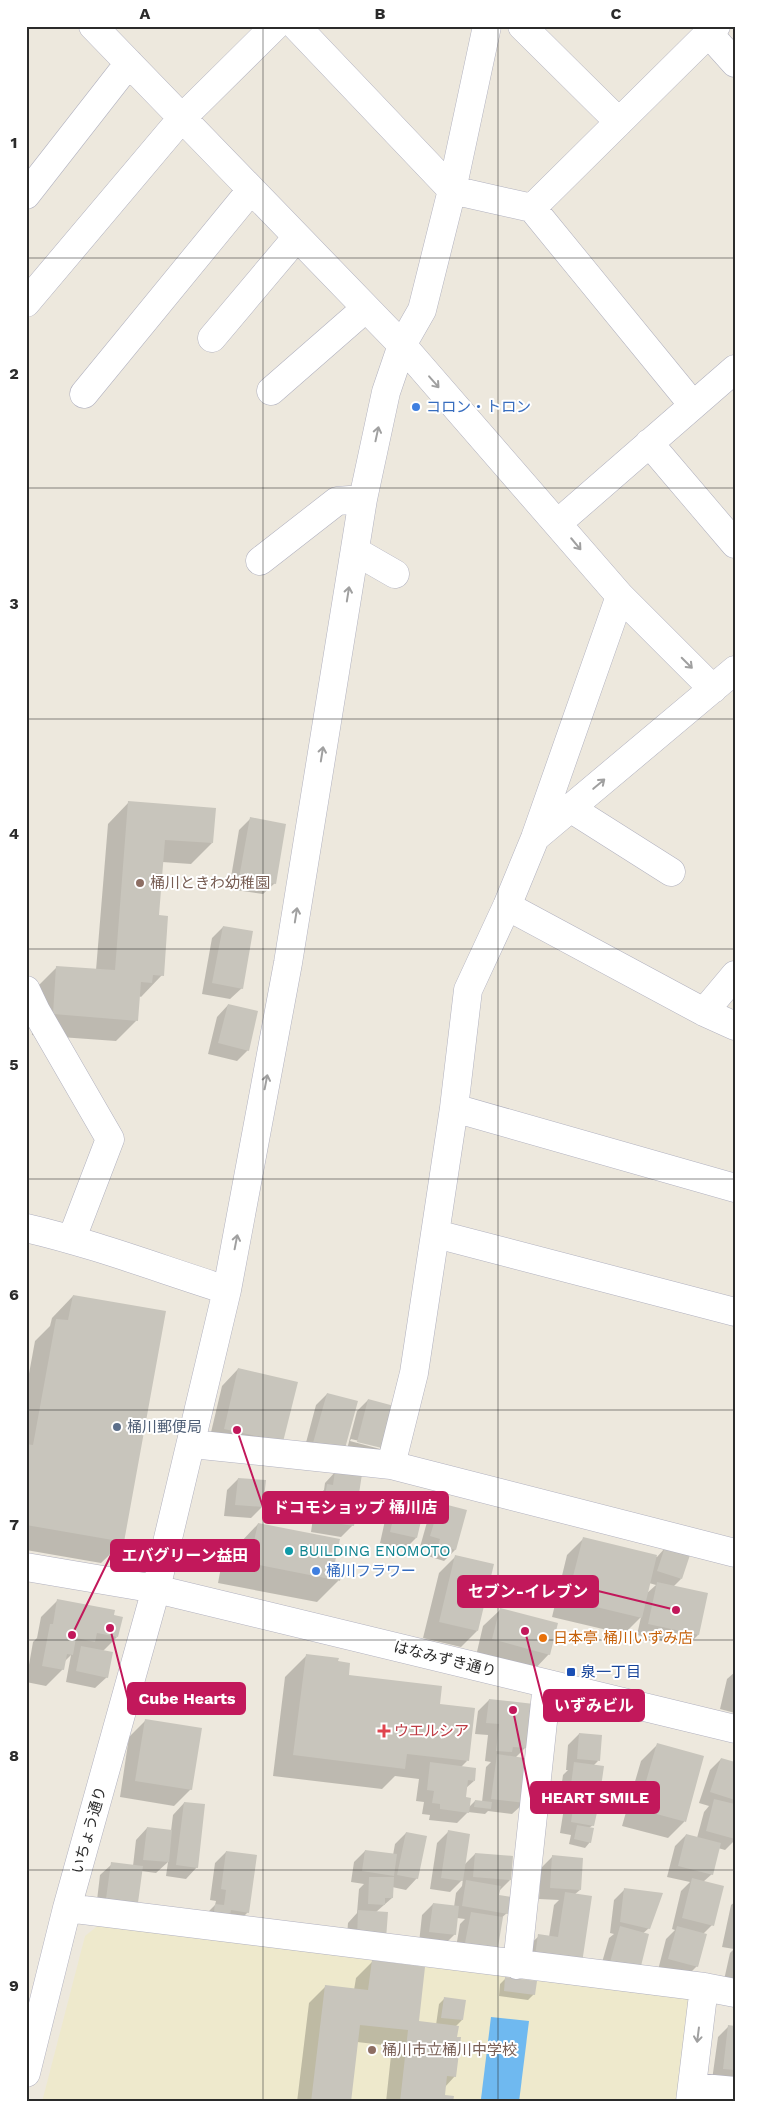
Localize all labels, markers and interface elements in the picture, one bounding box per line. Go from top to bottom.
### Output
text: A [140,4,151,23]
text: B [375,4,386,23]
text: C [611,4,622,23]
text: 1 [11,133,17,152]
text: 2 [9,364,19,383]
one-way arrow [429,375,440,388]
place label: コロン・トロン [426,398,531,416]
marker: コロン・トロン [410,401,422,413]
one-way arrow [373,427,382,443]
one-way arrow [570,537,581,550]
one-way arrow [343,586,353,602]
text: 3 [9,594,19,613]
one-way arrow [681,656,693,669]
one-way arrow [317,747,327,763]
one-way arrow [592,778,605,789]
text: 4 [9,824,19,843]
place label: 桶川ときわ幼稚園 [150,874,270,892]
marker: 桶川ときわ幼稚園 [134,877,146,889]
one-way arrow [291,907,301,923]
text: 5 [9,1055,19,1074]
one-way arrow [261,1074,271,1090]
one-way arrow [232,1234,242,1250]
text: 6 [9,1285,19,1304]
place label: 桶川郵便局 [127,1418,202,1436]
marker: 桶川郵便局 [111,1421,123,1433]
callout: ドコモショップ 桶川店 [263,1492,448,1523]
text: ドコモショップ 桶川店 [273,1498,437,1517]
text: 7 [9,1515,19,1534]
callout: エバグリーン益田 [111,1540,259,1571]
place label: BUILDING ENOMOTO [299,1542,451,1560]
marker: BUILDING ENOMOTO [283,1545,295,1557]
text: エバグリーン益田 [121,1546,249,1565]
place label: 桶川フラワー [326,1562,416,1580]
marker: 桶川フラワー [310,1565,322,1577]
callout: セブン-イレブン [458,1576,598,1607]
text: セブン-イレブン [468,1582,588,1601]
place label: 日本亭 桶川いずみ店 [553,1629,693,1647]
marker: 日本亭 桶川いずみ店 [537,1632,549,1644]
street label: はなみずき通り [392,1638,498,1680]
place label: 泉一丁目 [581,1663,641,1681]
marker: 泉一丁目 [565,1666,577,1678]
callout: Cube Hearts [128,1683,245,1714]
text: Cube Hearts [138,1689,236,1708]
callout: いずみビル [544,1690,644,1721]
text: いずみビル [554,1696,634,1715]
place label: ウエルシア [394,1722,469,1740]
marker: ウエルシア [378,1725,390,1737]
text: 8 [9,1746,19,1765]
callout: HEART SMILE [531,1782,659,1813]
street label: いちょう通り [68,1784,110,1876]
text: HEART SMILE [541,1788,649,1807]
text: 9 [9,1976,19,1995]
one-way arrow [693,2027,703,2043]
place label: 桶川市立桶川中学校 [382,2041,517,2059]
marker: 桶川市立桶川中学校 [366,2044,378,2056]

